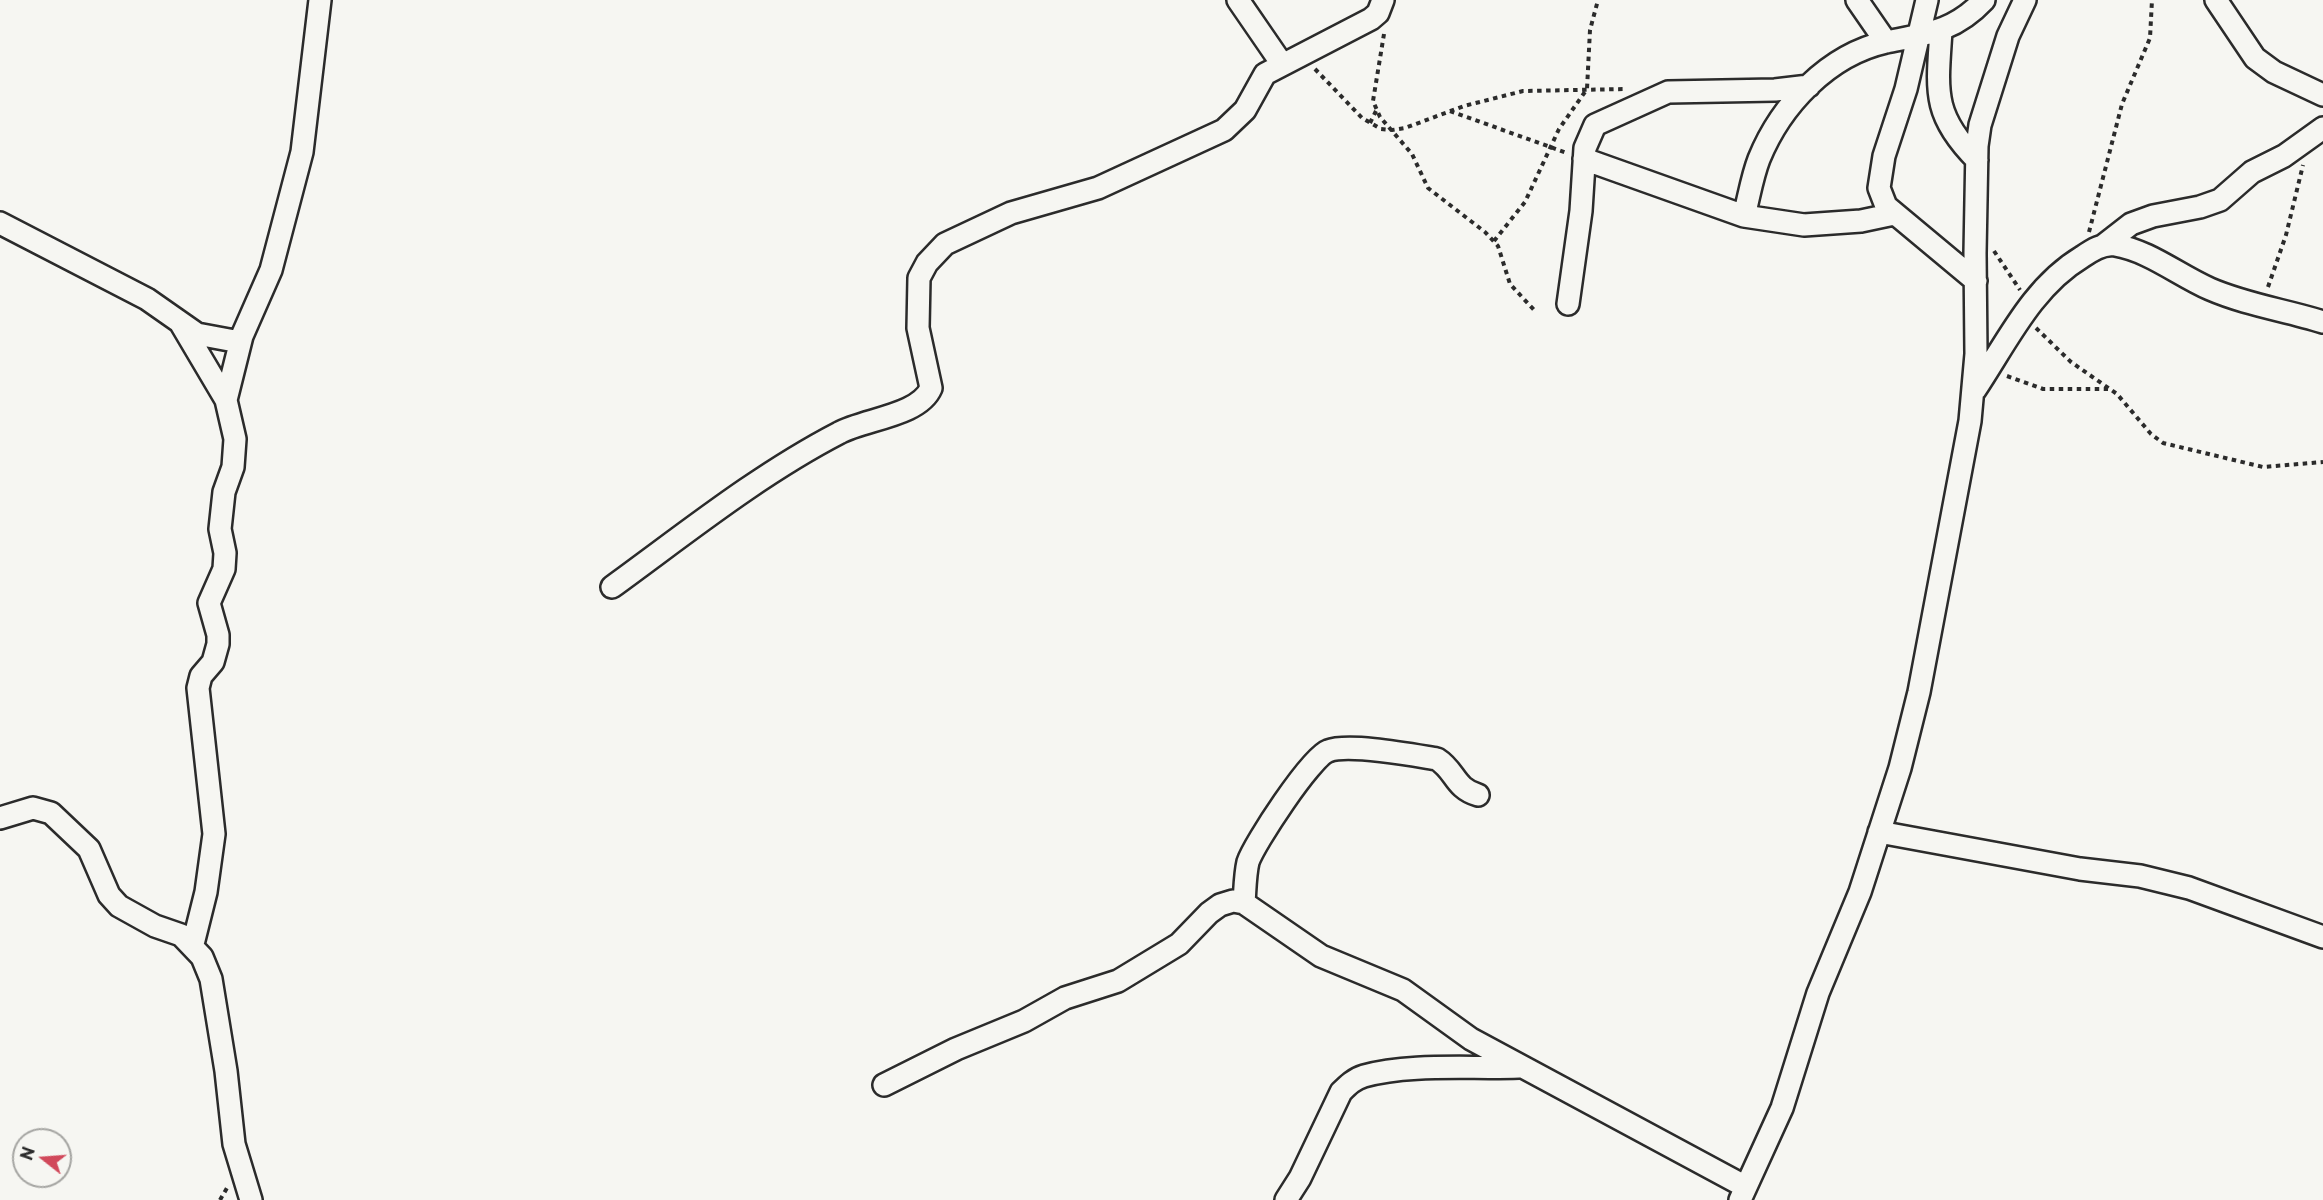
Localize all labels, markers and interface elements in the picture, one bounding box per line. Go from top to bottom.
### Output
north arrow [12,1128,72,1188]
text: N [13,1144,40,1163]

